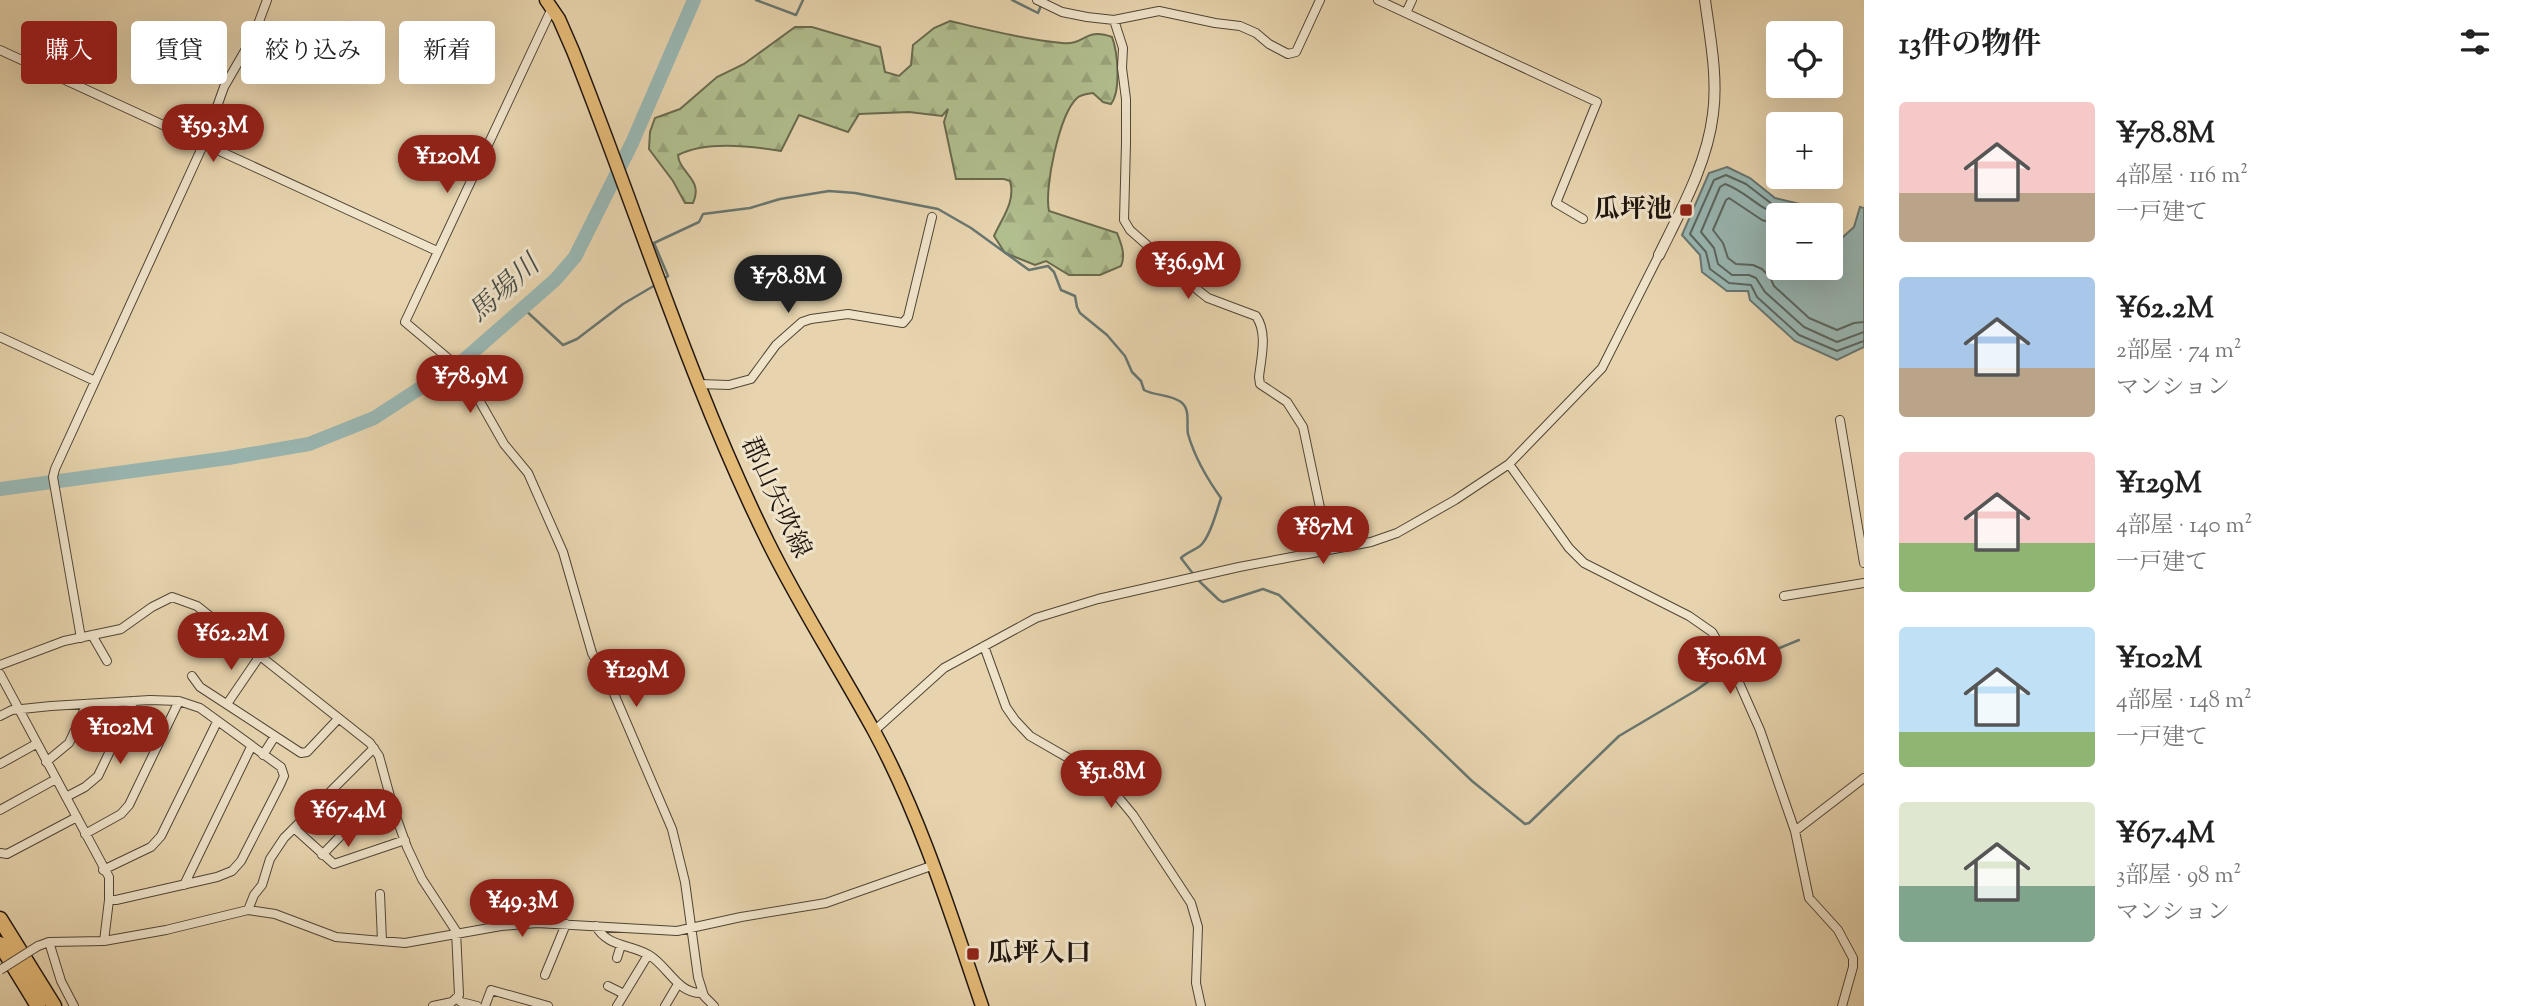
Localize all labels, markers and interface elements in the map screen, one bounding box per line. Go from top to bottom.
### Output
chip: 購入 [21,21,117,84]
chip: 賃貸 [131,21,227,84]
chip: 絞り込み [241,21,385,84]
chip: 新着 [399,21,495,84]
map controls [1766,21,1843,280]
button: locate [1766,21,1843,98]
icon: filters [2456,23,2494,61]
text: 13件の物件 [1899,24,2041,67]
pin: ¥59.3M [156,104,270,164]
text: ¥59.3M [178,110,248,143]
button: + [1766,112,1843,189]
text: ¥78.8M [2116,113,2215,156]
icon: home [1955,130,2039,214]
pin: ¥120M [398,136,496,195]
text: ¥120M [414,141,480,174]
text: 4部屋 · 116 m² [2116,160,2248,193]
place label: 瓜坪池 [1594,192,1672,229]
text: 一戸建て [2116,197,2208,230]
marker: 瓜坪池 [1678,202,1694,218]
button: − [1766,203,1843,280]
pin: ¥36.9M [1131,242,1245,301]
water label: 馬場川 [460,245,552,333]
text: ¥36.9M [1152,247,1224,280]
pin: ¥78.8M [731,256,845,315]
text: ¥78.8M [750,261,826,294]
text: ¥62.2M [2116,288,2214,331]
icon: home [1955,305,2039,389]
text: 2部屋 · 74 m² [2116,335,2242,368]
pin: ¥78.9M [413,356,527,415]
text: ¥78.9M [432,361,508,394]
text: マンション [2116,372,2230,405]
street label: 郡山矢吹線 [731,431,819,565]
text: ¥129M [2116,463,2202,506]
icon: home [1955,480,2039,564]
pin: ¥87M [1282,506,1364,566]
text: 4部屋 · 140 m² [2116,510,2252,543]
text: ¥87M [1293,512,1353,545]
text: 一戸建て [2116,547,2208,580]
pin: ¥62.2M [174,612,288,672]
text: ¥62.2M [194,618,268,651]
pin: ¥50.6M [1673,636,1787,696]
text: ¥102M [2116,638,2202,681]
text: ¥50.6M [1694,642,1766,675]
pin: ¥129M [587,650,685,709]
text: ¥129M [603,655,669,688]
icon: home [1955,655,2039,739]
text: 4部屋 · 148 m² [2116,685,2252,718]
pin: ¥102M [71,706,169,766]
text: ¥102M [87,712,153,745]
text: 一戸建て [2116,722,2208,755]
pin: ¥51.8M [1054,750,1168,810]
text: ¥51.8M [1077,756,1145,789]
pin: ¥67.4M [291,790,405,849]
text: ¥67.4M [310,795,386,828]
text: ¥67.4M [2116,813,2215,856]
icon: home [1955,830,2039,914]
text: 3部屋 · 98 m² [2116,860,2241,893]
pin: ¥49.3M [465,880,579,939]
text: ¥49.3M [486,885,558,918]
text: マンション [2116,897,2230,930]
place label: 瓜坪入口 [987,936,1091,973]
marker: 瓜坪入口 [965,946,981,962]

